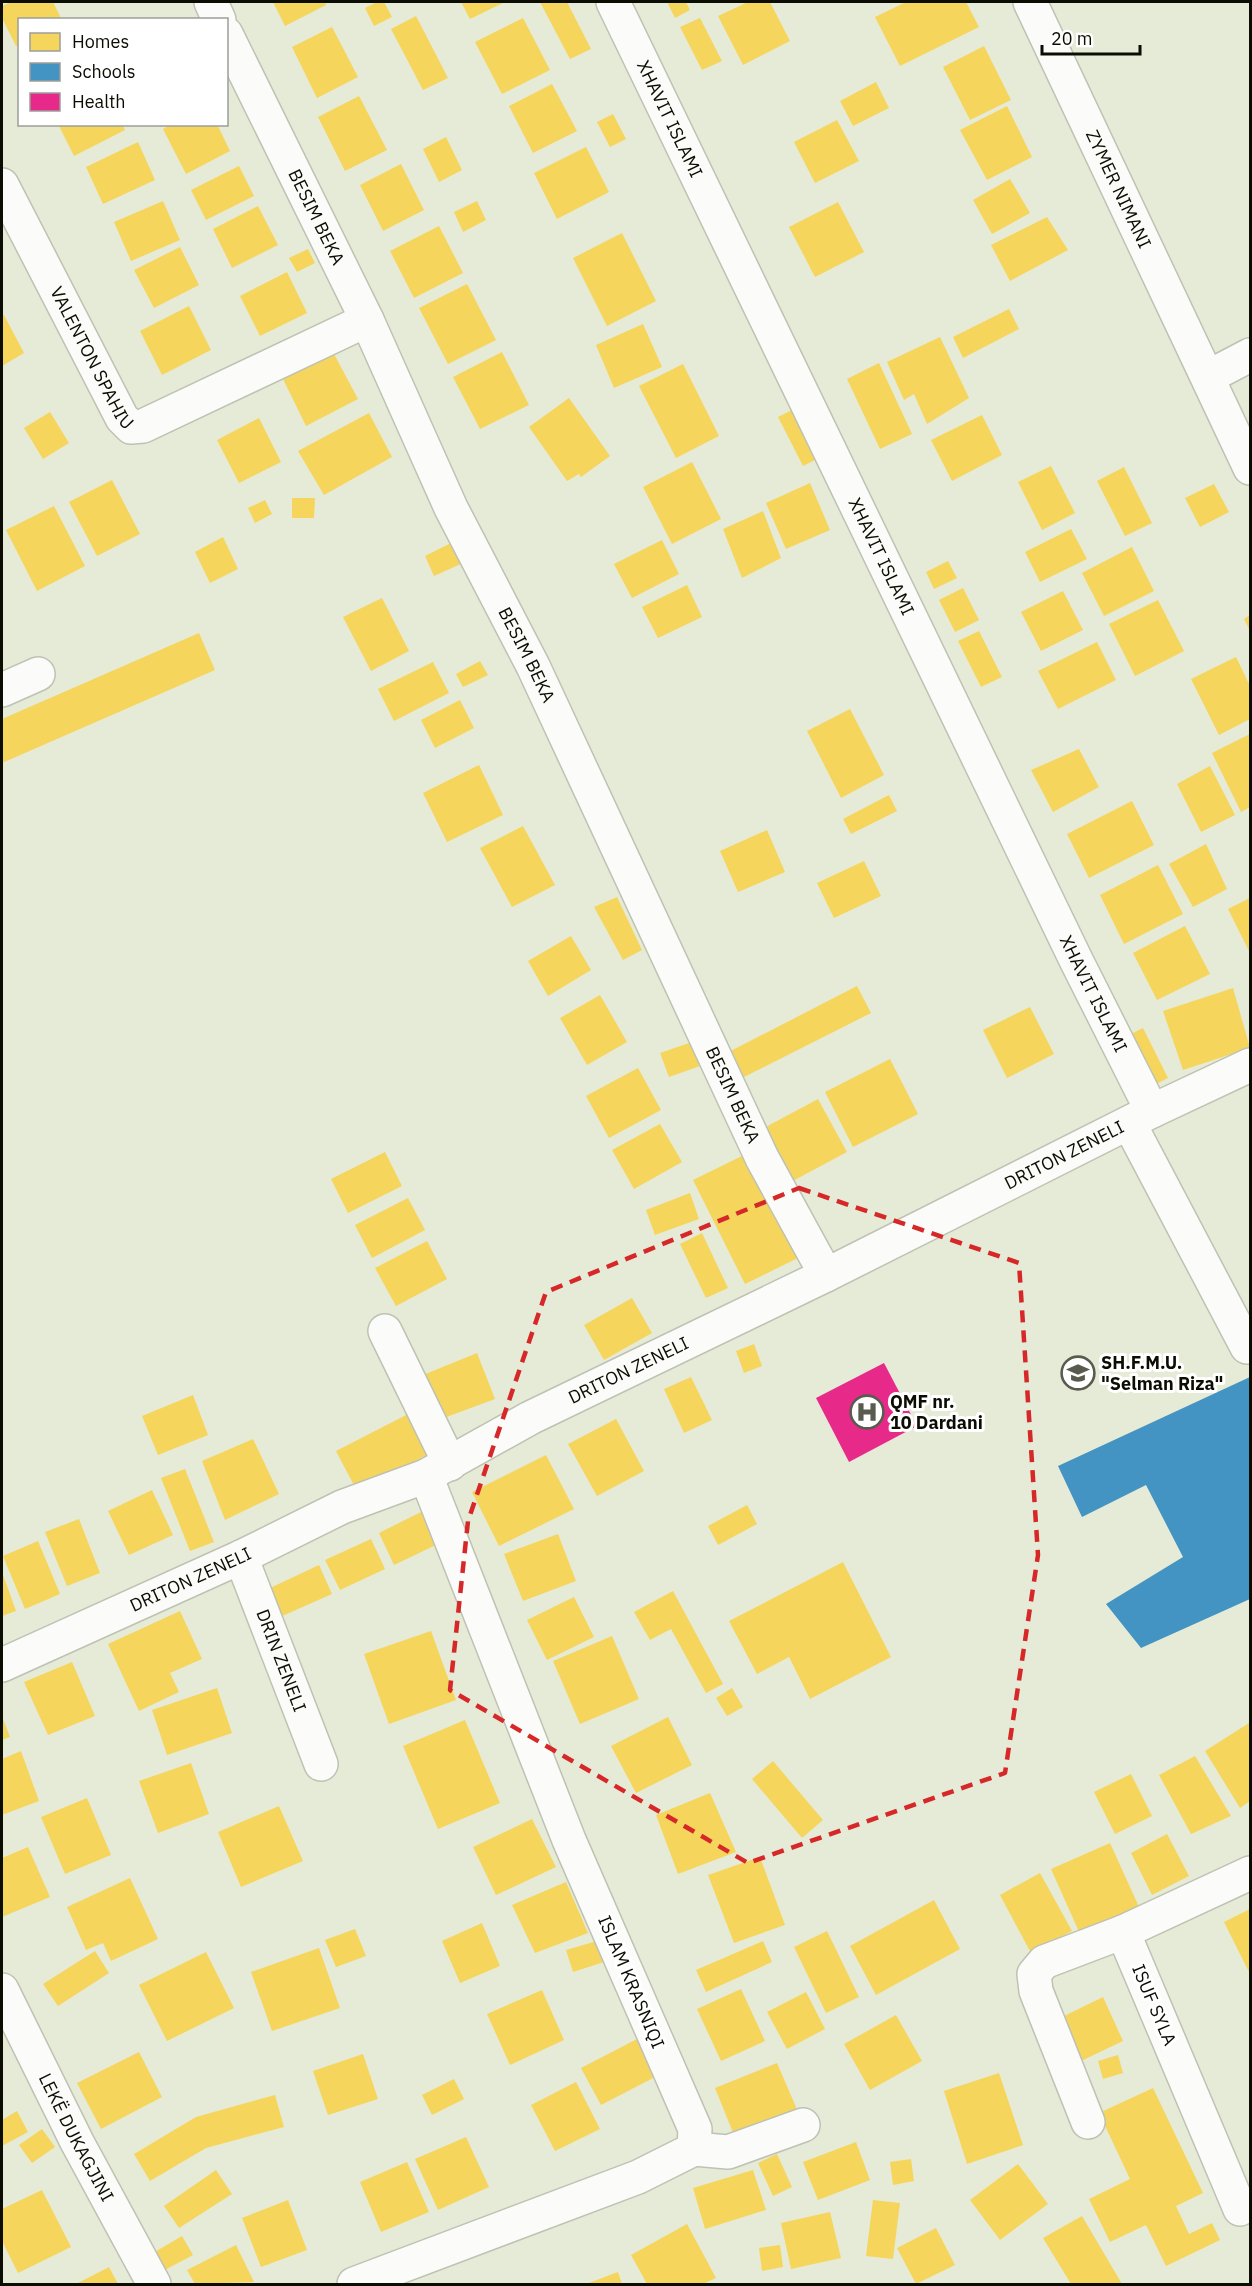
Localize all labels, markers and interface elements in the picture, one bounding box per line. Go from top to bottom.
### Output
legend [18,18,228,126]
scale bar [1042,18,1140,56]
text: 20 m [1051,27,1093,50]
text: Homes [72,30,129,53]
street label: XHAVIT ISLAMI [632,56,708,181]
text: Schools [72,60,136,83]
text: Health [72,90,126,113]
street label: ZYMER NIMANI [1081,126,1157,252]
street label: BESIM BEKA [283,165,350,269]
street label: VALENTON SPAHIU [45,283,139,434]
street label: XHAVIT ISLAMI [843,494,920,619]
street label: BESIM BEKA [493,603,561,707]
street label: XHAVIT ISLAMI [1055,932,1132,1056]
street label: BESIM BEKA [701,1043,766,1147]
street label: DRITON ZENELI [1000,1115,1128,1194]
street label: DRITON ZENELI [564,1331,692,1409]
place label: SH.F.M.U. "Selman Riza" [1101,1351,1223,1395]
school or university icon: SH.F.M.U. "Selman Riza" [1060,1355,1096,1391]
place label: QMF nr. 10 Dardani [890,1390,983,1434]
hospital icon: QMF nr. 10 Dardani [849,1394,885,1430]
street label: DRITON ZENELI [126,1542,255,1617]
street label: DRIN ZENELI [251,1606,312,1715]
street label: ISLAM KRASNIQI [593,1912,670,2052]
street label: ISUF SYLA [1127,1961,1182,2049]
street label: LEKË DUKAGJINI [34,2069,119,2206]

